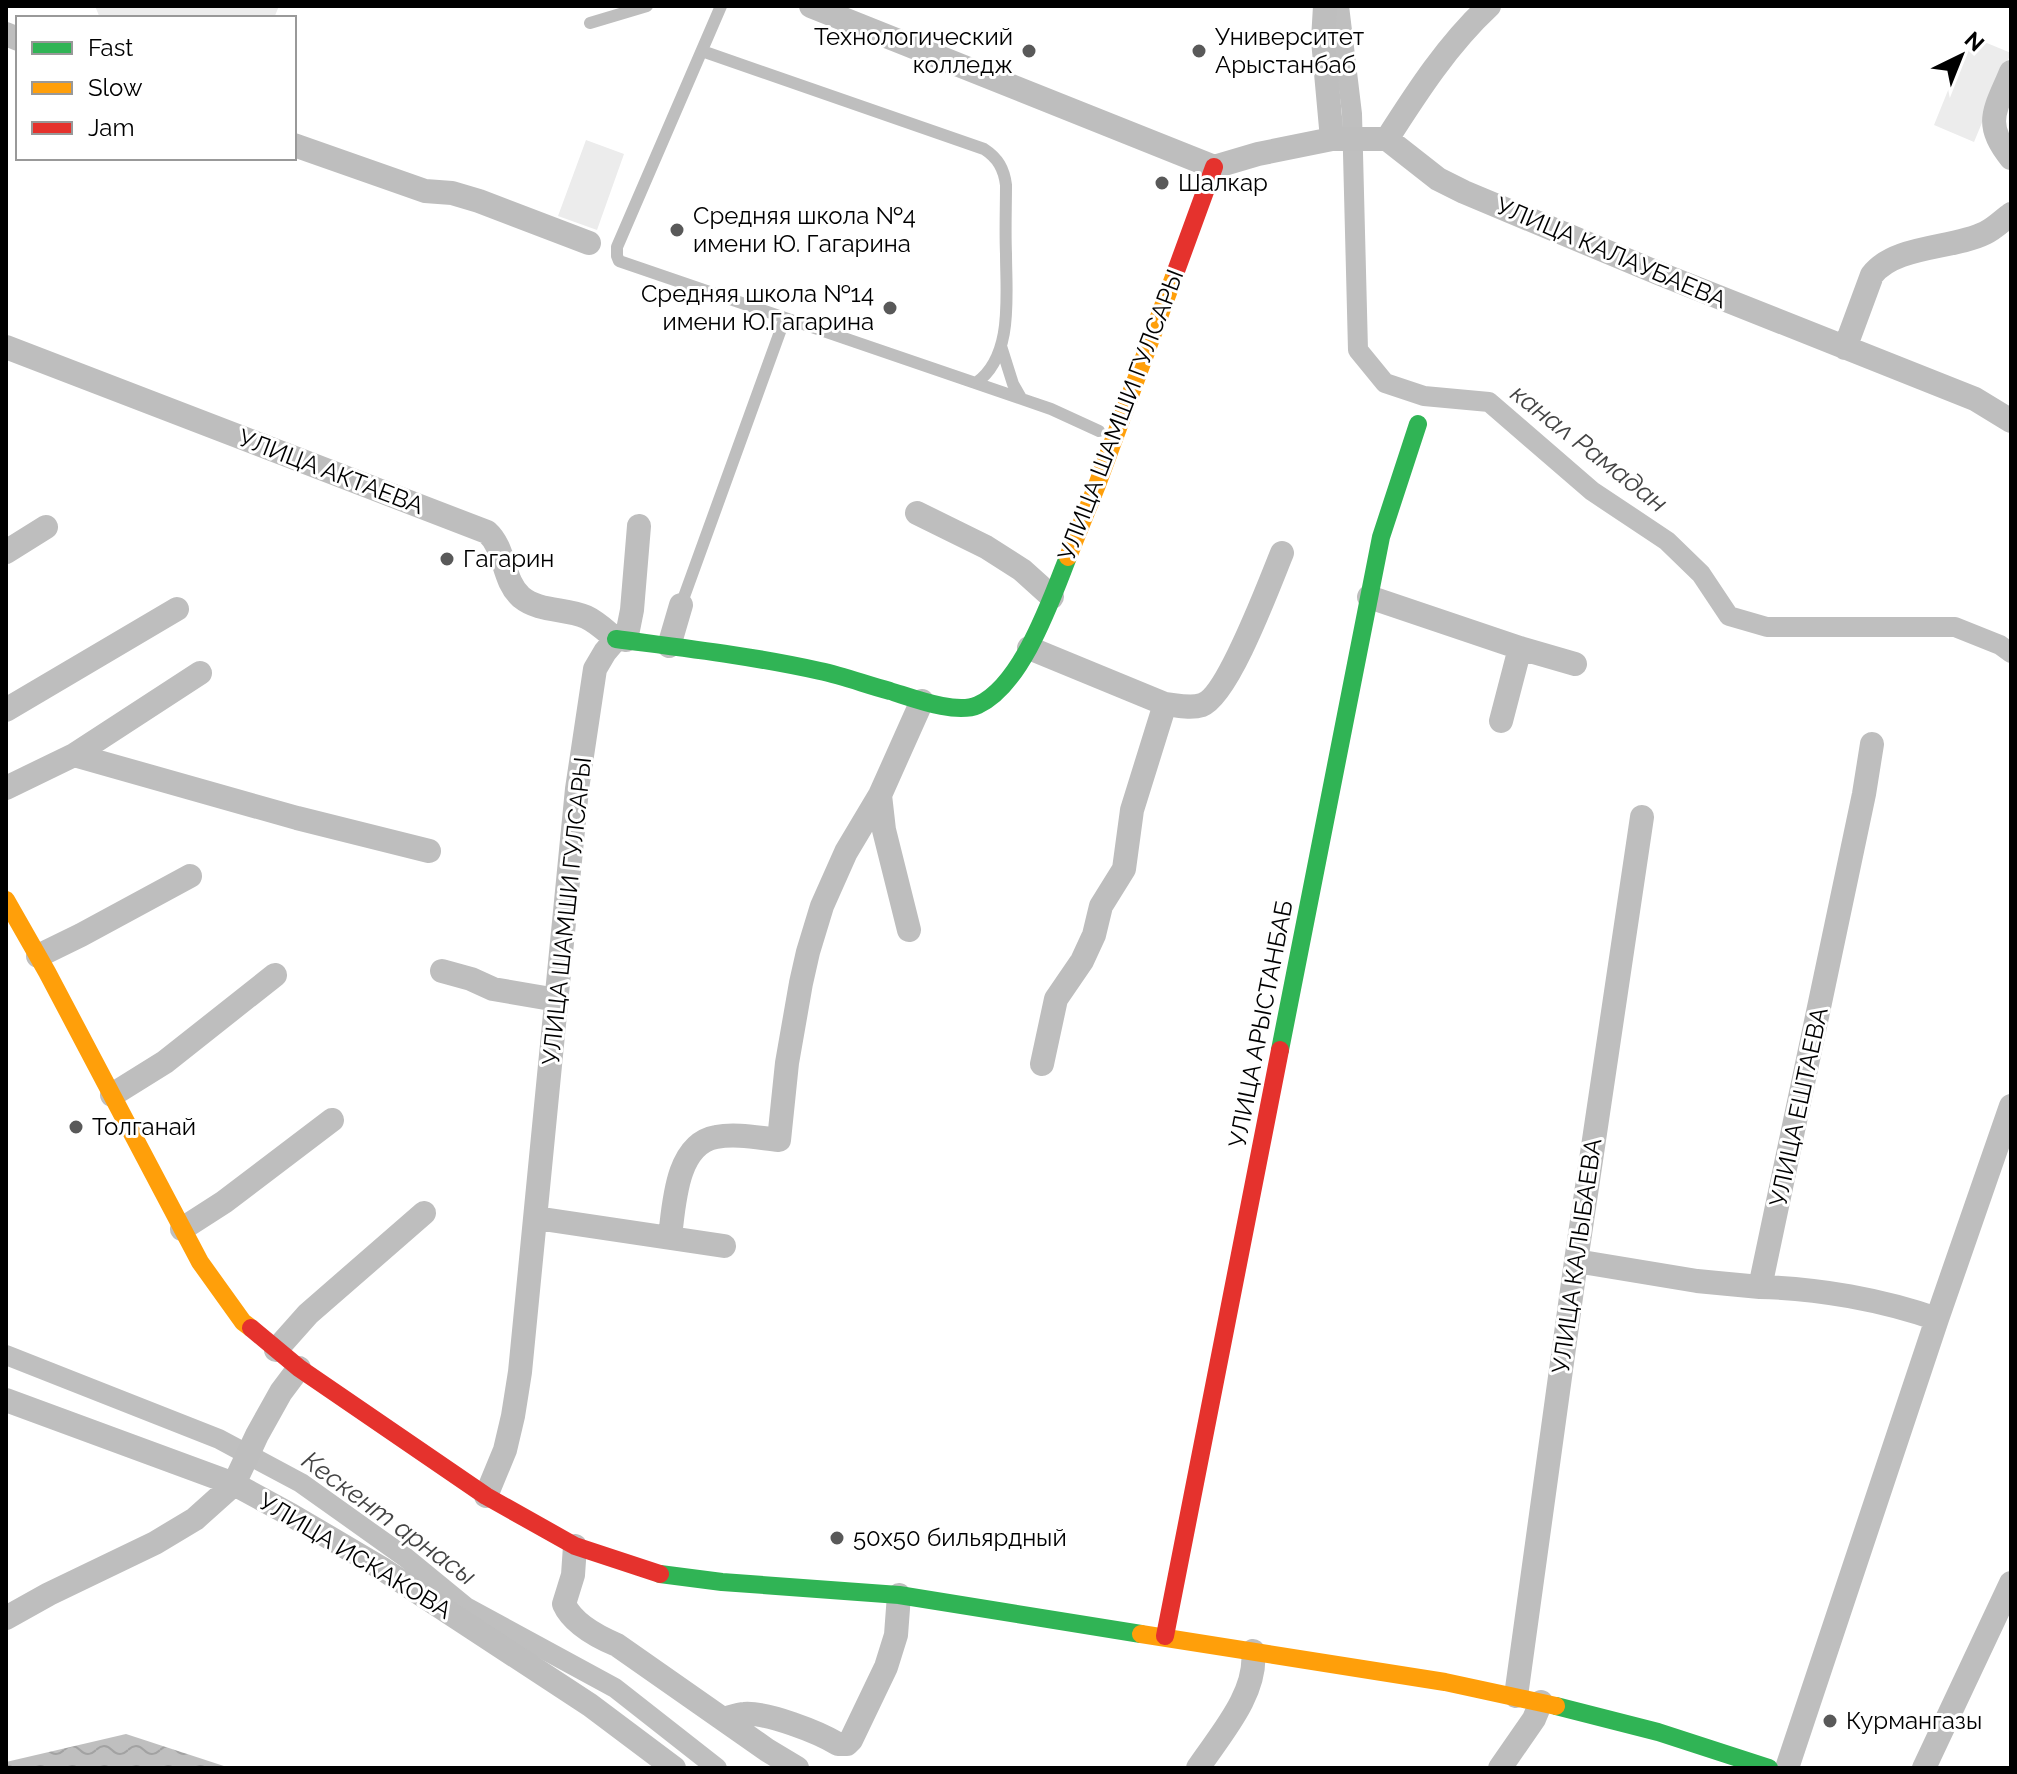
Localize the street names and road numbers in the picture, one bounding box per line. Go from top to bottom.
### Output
street label: УЛИЦА КАЛАУБАЕВА [1492,191,1731,314]
street label: УЛИЦА ШАМШИ ГУЛСАРЫ [1052,265,1189,564]
street label: УЛИЦА АКТАЕВА [234,423,428,520]
street label: УЛИЦА ШАМШИ ГУЛСАРЫ [536,756,597,1066]
street label: УЛИЦА АРЫСТАНБАБ [1222,898,1299,1150]
street label: УЛИЦА ЕШТАЕВА [1763,1005,1834,1209]
street label: УЛИЦА КАЛЫБАЕВА [1546,1137,1607,1375]
street label: УЛИЦА ИСКАКОВА [254,1487,457,1625]

